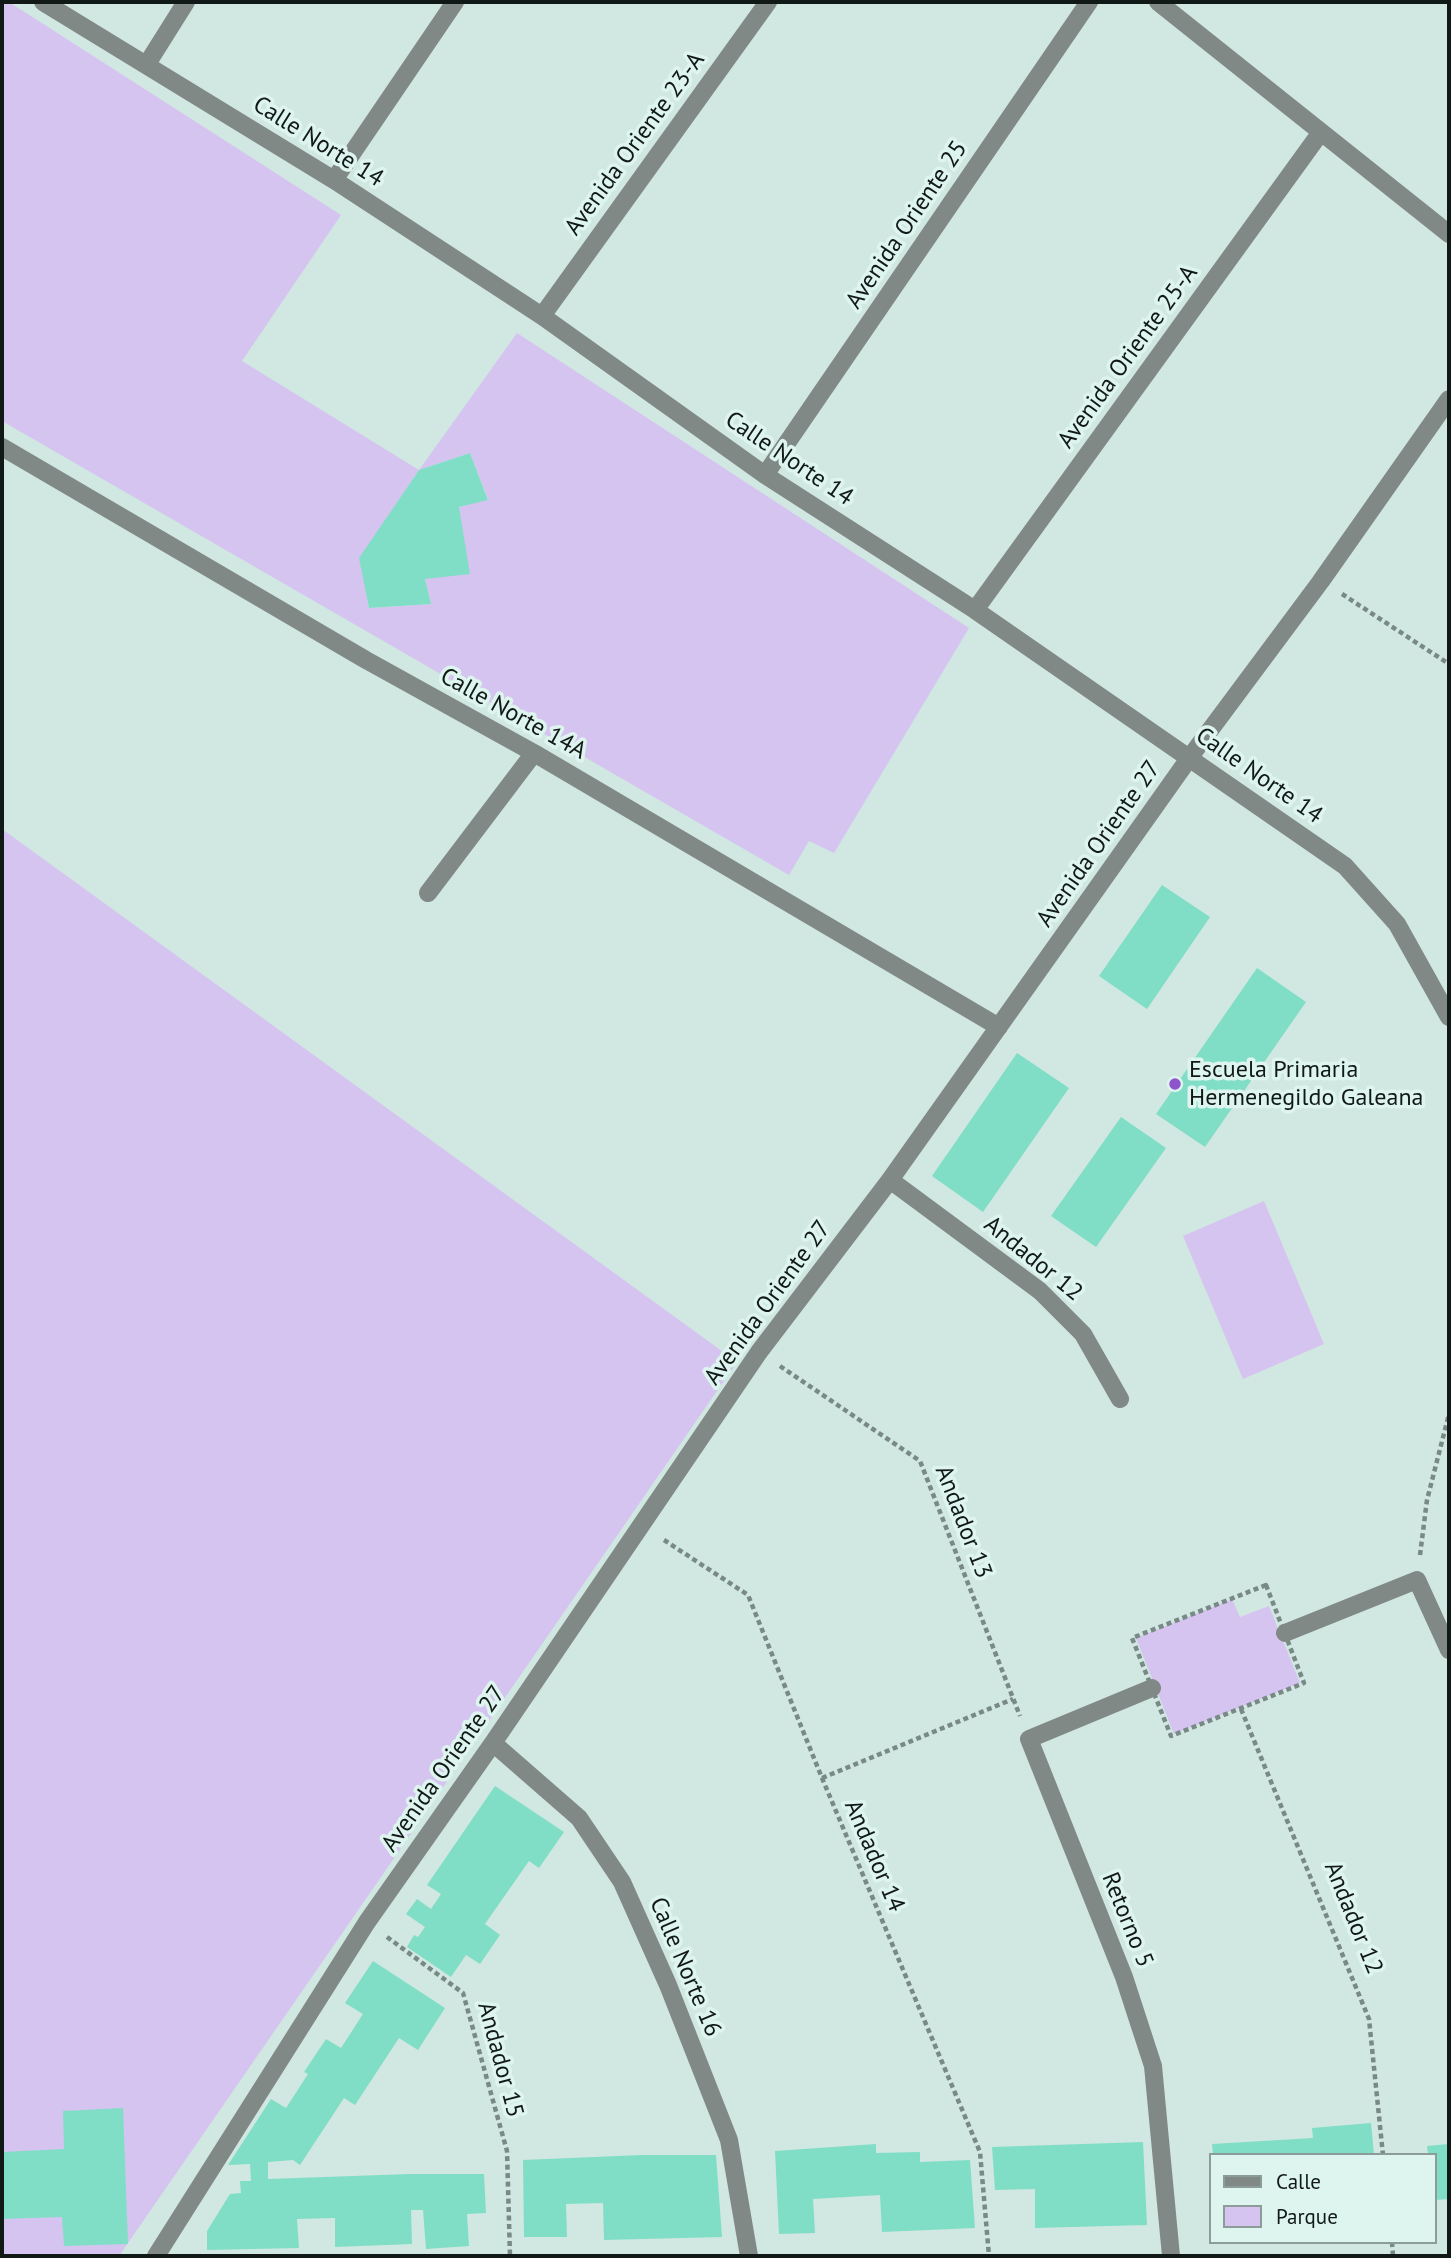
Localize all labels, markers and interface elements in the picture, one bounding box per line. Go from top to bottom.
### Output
street label: Avenida Oriente 23-A [559,47,711,241]
street label: Calle Norte 14 [247,90,389,194]
street label: Avenida Oriente 25 [840,136,974,314]
street label: Avenida Oriente 25-A [1052,260,1204,454]
street label: Calle Norte 14 [719,406,859,512]
street label: Calle Norte 14A [435,662,591,766]
street label: Calle Norte 14 [1190,722,1328,830]
street label: Avenida Oriente 27 [1031,755,1167,933]
place label: Escuela Primaria Hermenegildo Galeana [1189,1056,1423,1112]
marker: Escuela Primaria Hermenegildo Galeana [1167,1076,1183,1092]
street label: Andador 12 [978,1211,1088,1307]
street label: Avenida Oriente 27 [699,1215,837,1391]
street label: Andador 13 [928,1462,998,1582]
street label: Avenida Oriente 27 [376,1680,512,1858]
street label: Andador 14 [838,1796,910,1916]
street label: Andador 12 [1317,1858,1389,1978]
street label: Retorno 5 [1095,1868,1159,1972]
street label: Calle Norte 16 [643,1893,727,2041]
street label: Andador 15 [471,1999,529,2121]
legend [1210,2153,1437,2244]
text: Calle [1276,2168,1321,2195]
text: Parque [1276,2203,1338,2230]

